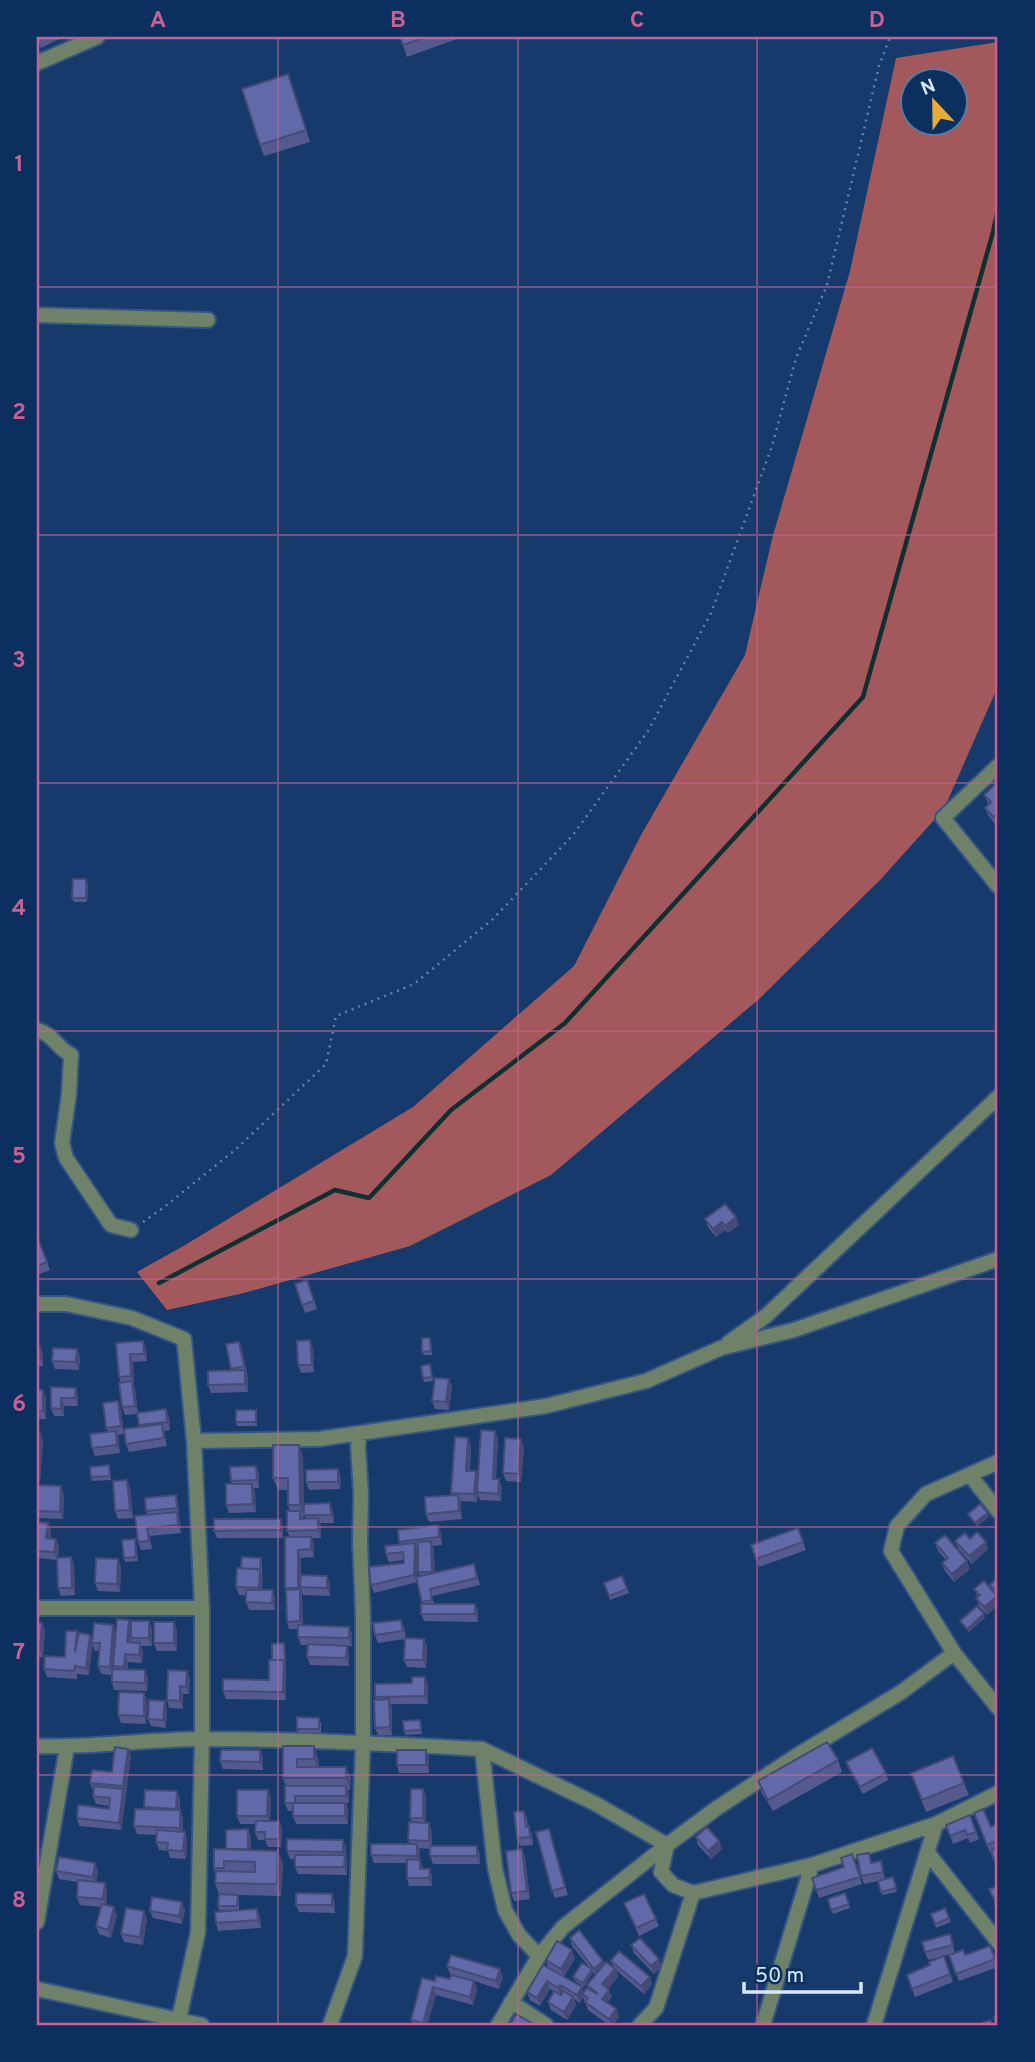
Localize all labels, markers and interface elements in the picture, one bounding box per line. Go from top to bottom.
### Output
text: A [150,7,166,36]
text: B [390,7,406,36]
text: C [630,7,644,36]
text: D [869,7,885,36]
north arrow [898,66,968,136]
text: N [918,74,939,102]
text: 1 [14,151,24,180]
text: 2 [12,399,26,428]
text: 3 [12,647,26,676]
text: 4 [12,895,26,924]
text: 5 [12,1143,26,1172]
text: 6 [12,1391,26,1420]
text: 7 [13,1639,25,1668]
text: 8 [12,1887,26,1916]
scale bar [744,1950,862,1994]
text: 50 m [755,1963,804,1990]

